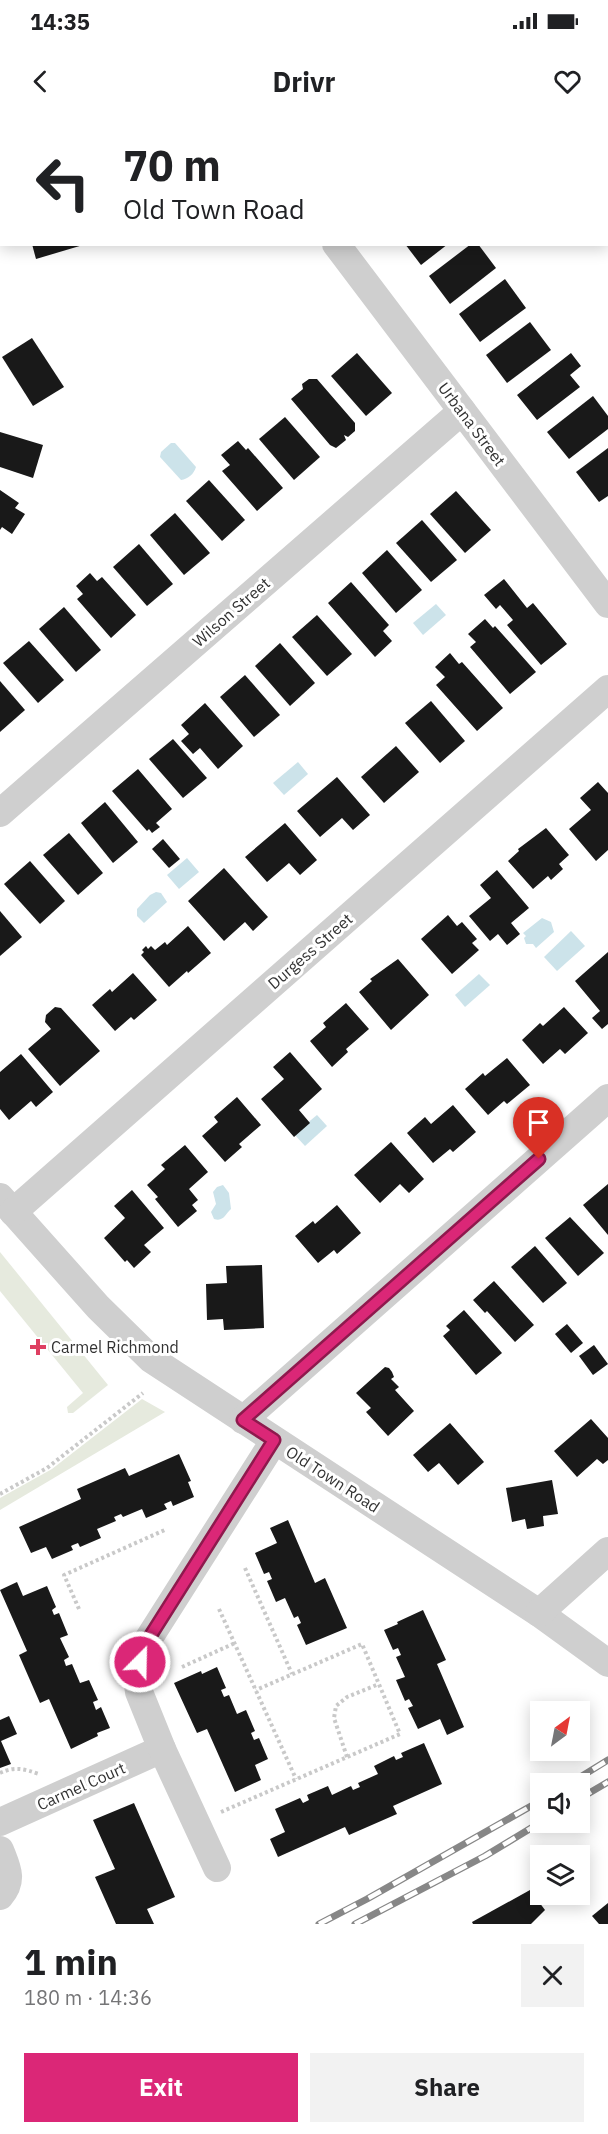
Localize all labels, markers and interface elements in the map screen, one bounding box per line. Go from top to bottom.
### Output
text: 14:35 [30,7,90,36]
text: Drivr [273,64,335,99]
icon: back [24,65,57,98]
icon: heart [551,65,584,98]
text: 70 m [123,138,221,193]
icon: left [24,144,102,222]
text: Old Town Road [123,191,305,226]
street label: Urbana Street [434,378,510,470]
street label: Wilson Street [188,573,274,651]
street label: Durgess Street [264,909,356,993]
pin [513,1097,564,1159]
icon: arrive [522,1106,555,1139]
place label: Carmel Richmond [51,1337,179,1357]
marker: Carmel Richmond [29,1338,47,1356]
street label: Old Town Road [282,1441,384,1517]
position arrow [108,1630,172,1694]
north arrow [530,1701,590,1761]
map controls [530,1701,590,1905]
street label: Carmel Court [34,1758,128,1814]
button: sound [530,1773,590,1833]
button: layers [530,1845,590,1905]
text: 1 min [24,1938,118,1985]
button: close [521,1944,584,2007]
text: 180 m · 14:36 [24,1984,152,2011]
button: Exit [24,2053,298,2122]
button: Share [310,2053,584,2122]

